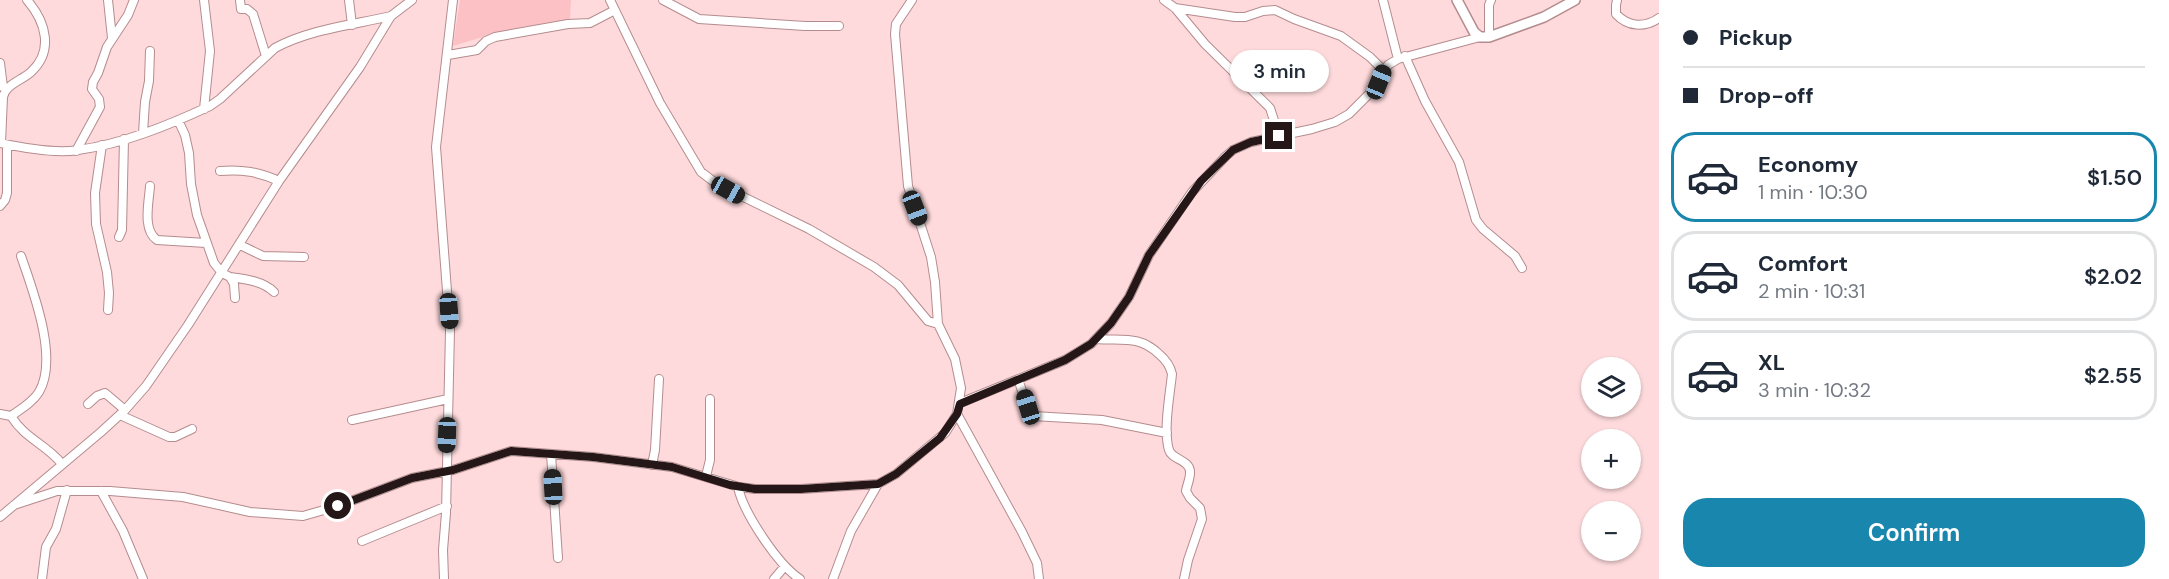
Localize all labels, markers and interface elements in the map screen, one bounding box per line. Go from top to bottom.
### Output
text: Pickup [1719,23,1793,52]
callout: 3 min [1230,49,1328,91]
text: 3 min [1253,58,1306,84]
car [1364,62,1394,102]
text: Drop-off [1719,81,1814,110]
route end [1265,122,1292,149]
icon: car [1686,150,1740,204]
text: Economy [1758,150,1858,179]
text: $1.50 [2087,163,2142,192]
car [708,173,748,207]
text: 1 min · 10:30 [1758,179,1868,205]
car [900,188,930,228]
icon: car [1686,249,1740,303]
text: Comfort [1758,249,1848,278]
text: $2.02 [2084,262,2142,291]
text: 2 min · 10:31 [1758,278,1865,304]
car [439,292,459,330]
icon: car [1686,348,1740,402]
text: XL [1758,348,1785,377]
map controls [1581,357,1641,561]
button: layers [1581,357,1641,417]
text: $2.55 [2084,361,2142,390]
text: 3 min · 10:32 [1758,377,1871,403]
car [1014,387,1042,427]
car [437,417,457,453]
button: + [1581,429,1641,489]
car [543,469,563,505]
route start [324,492,351,519]
button: Confirm [1683,498,2145,567]
button: − [1581,501,1641,561]

